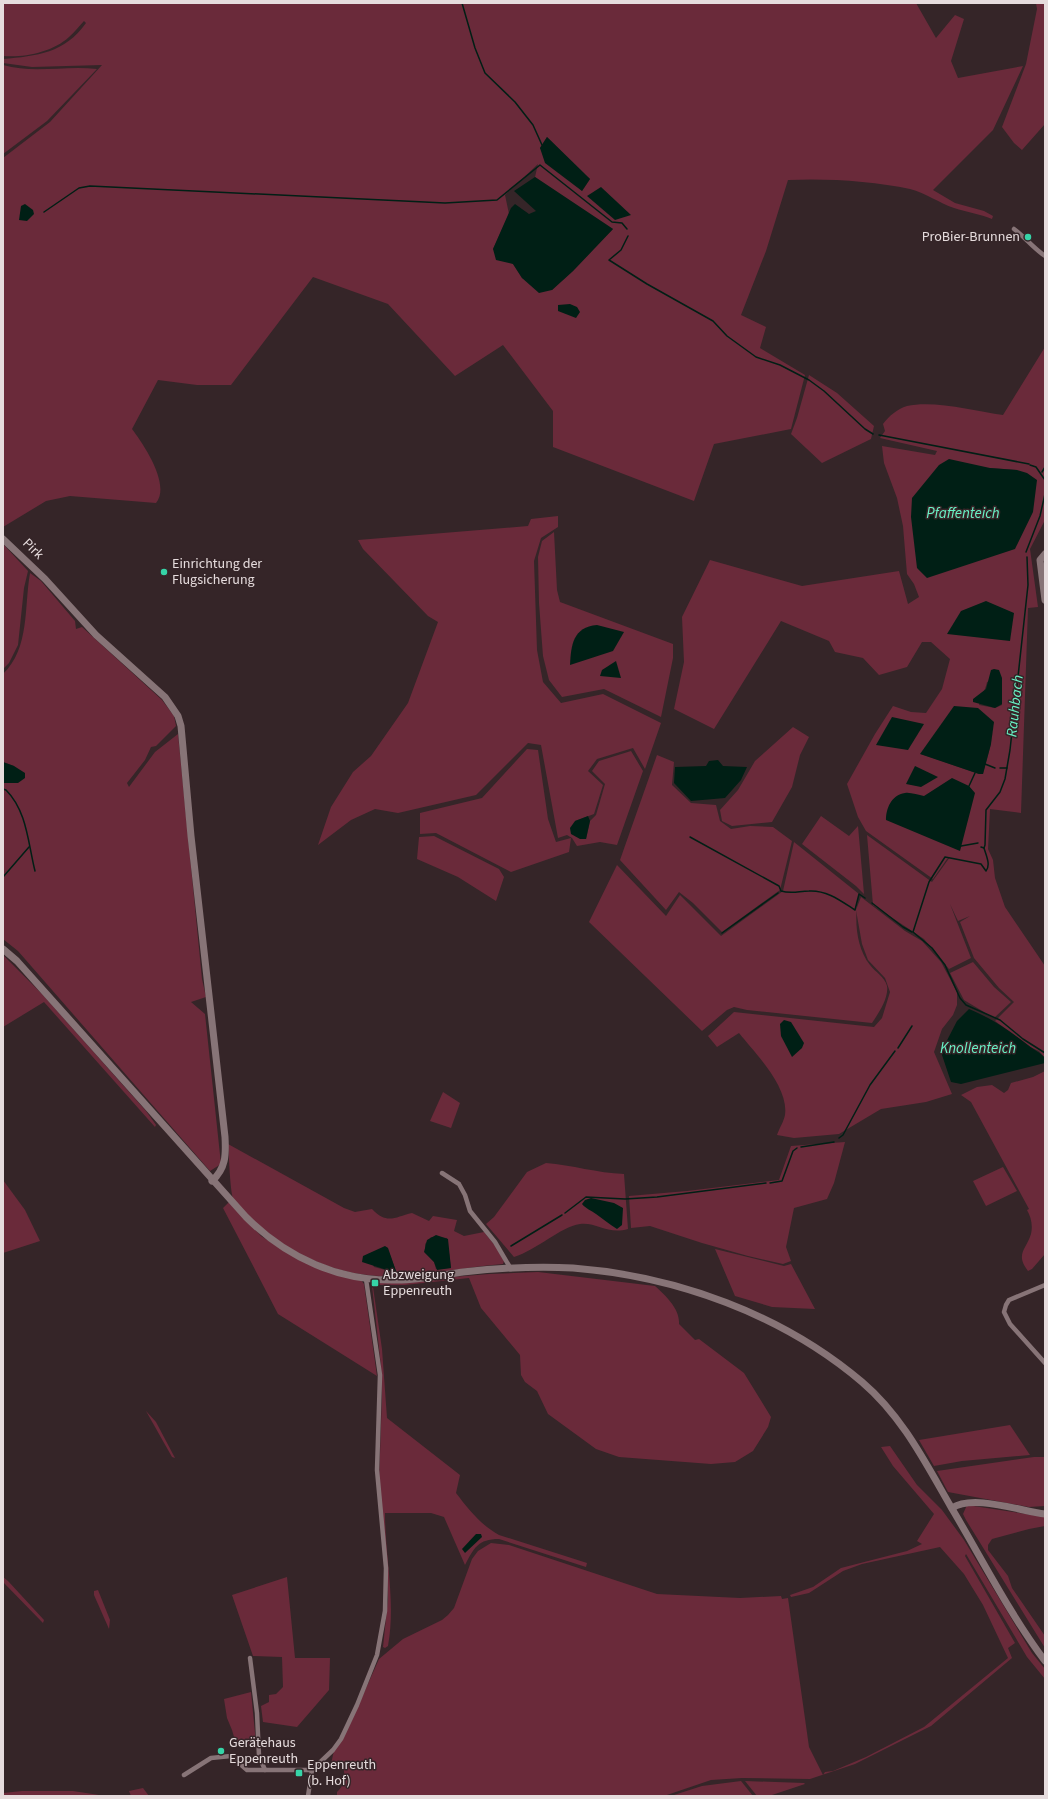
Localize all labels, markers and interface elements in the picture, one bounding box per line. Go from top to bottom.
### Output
place label: ProBier-Brunnen [922,227,1020,247]
marker: ProBier-Brunnen [1023,232,1033,242]
water label: Pfaffenteich [926,503,1000,524]
street label: Pirk [18,534,48,564]
place label: Einrichtung der Flugsicherung [172,554,262,590]
marker: Einrichtung der Flugsicherung [159,567,169,577]
water label: Rauhbach [1001,674,1029,738]
water label: Knollenteich [940,1038,1016,1059]
place label: Abzweigung Eppenreuth [383,1265,454,1301]
marker: Abzweigung Eppenreuth [370,1278,380,1288]
place label: Gerätehaus Eppenreuth [229,1733,298,1769]
marker: Gerätehaus Eppenreuth [216,1746,226,1756]
place label: Eppenreuth (b. Hof) [307,1755,376,1791]
marker: Eppenreuth (b. Hof) [294,1768,304,1778]

